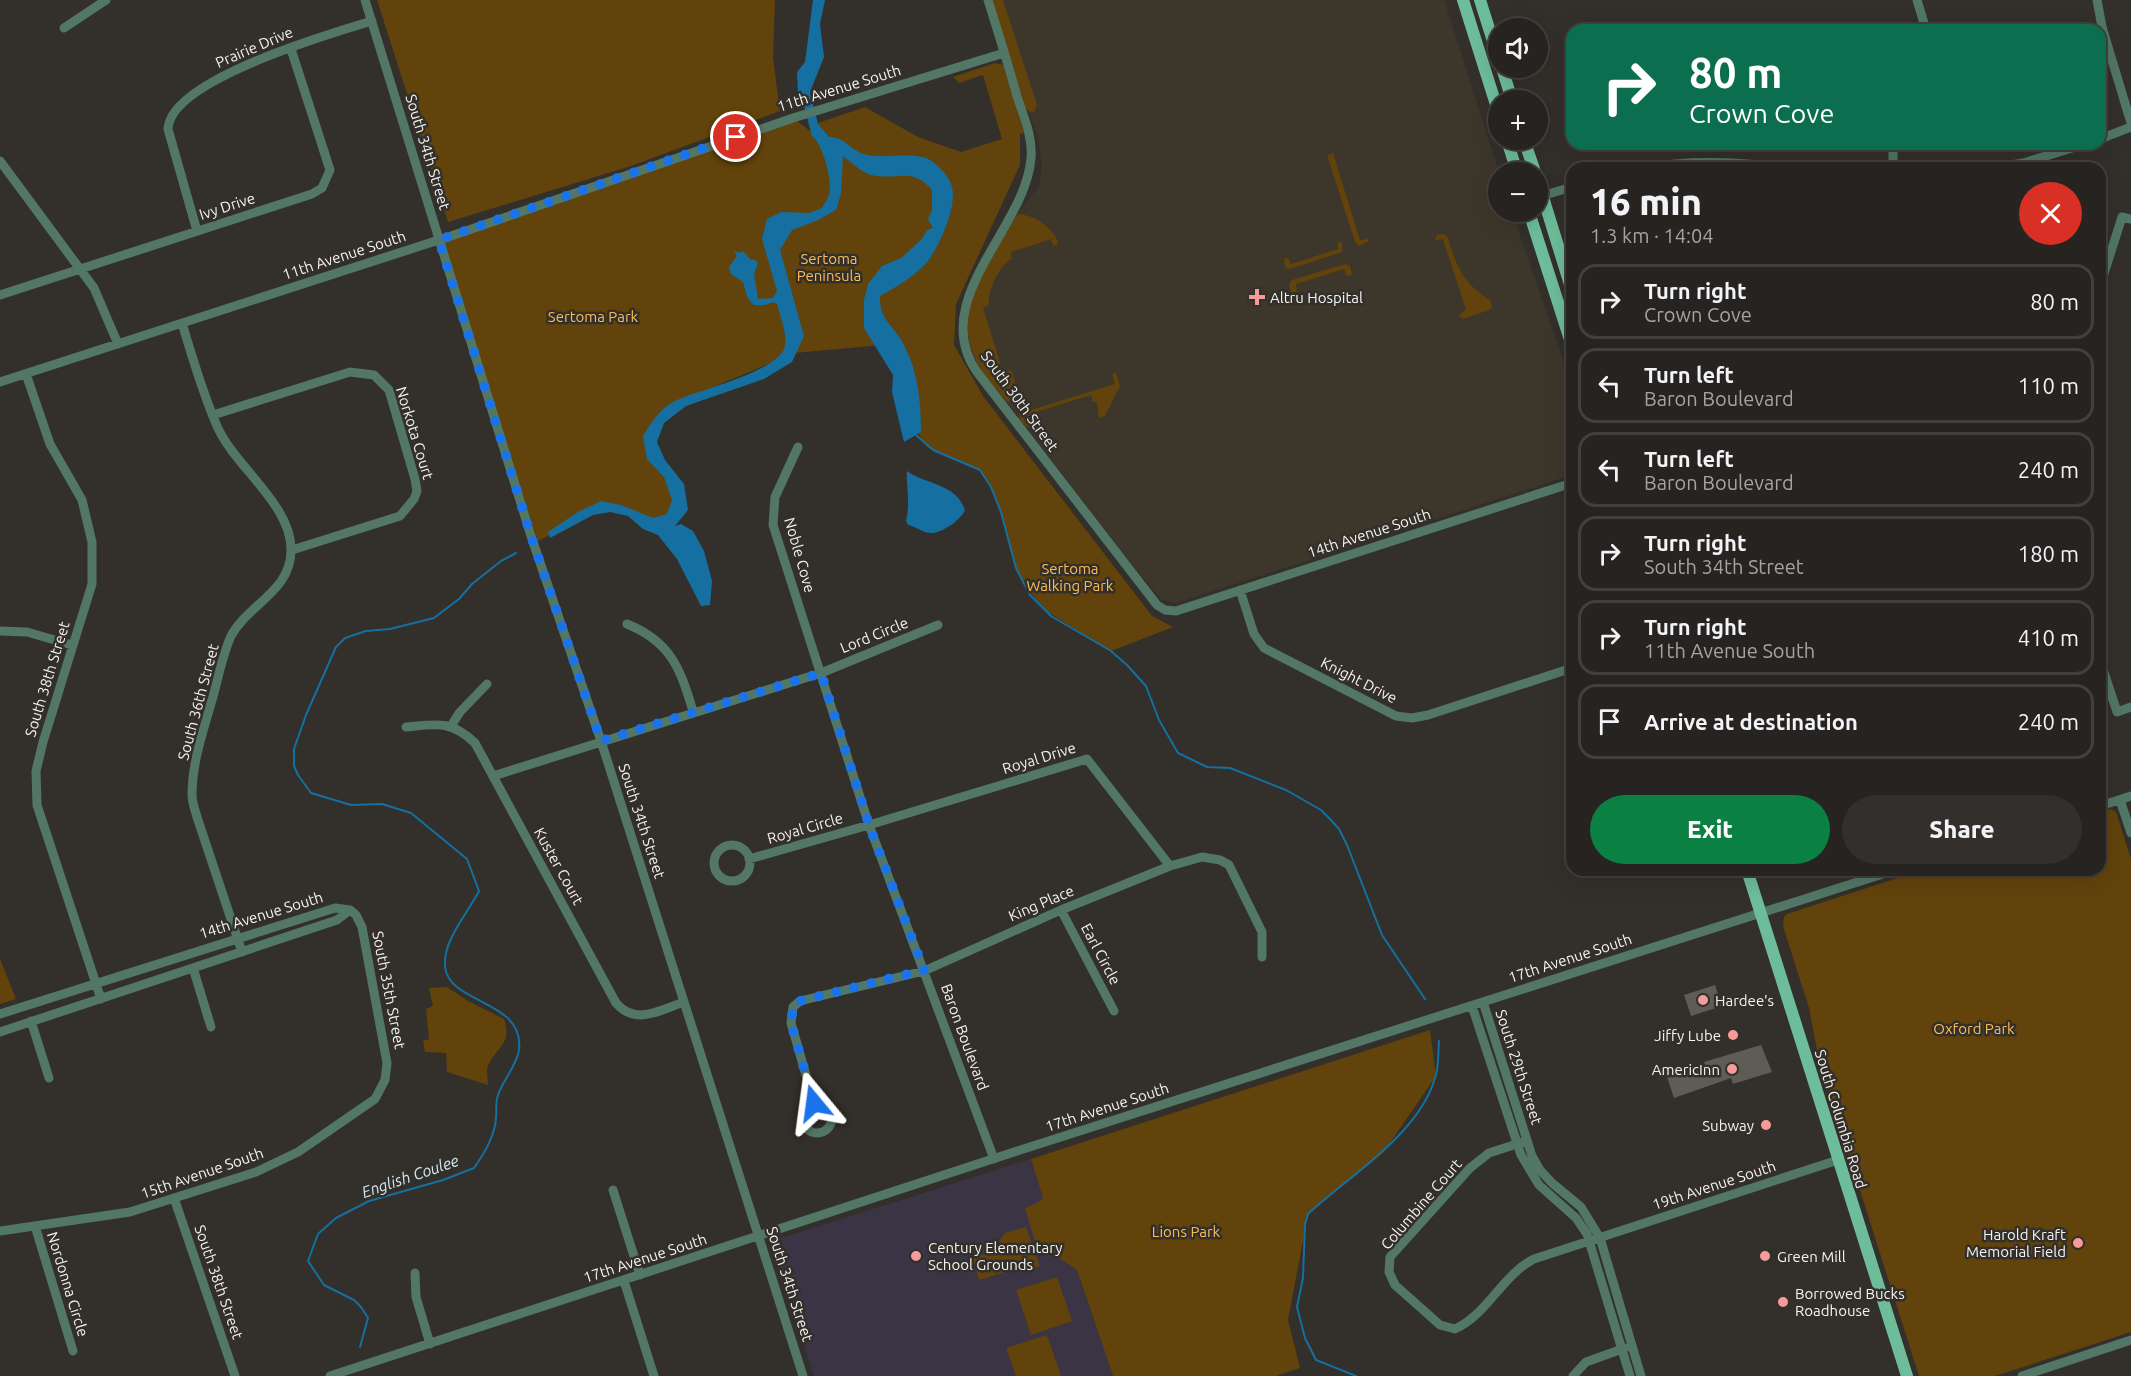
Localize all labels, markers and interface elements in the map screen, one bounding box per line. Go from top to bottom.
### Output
map controls [1488,18,1548,222]
button: sound [1488,18,1548,78]
street label: Prairie Drive [213,23,295,71]
icon: right [1590,48,1668,126]
text: 80 m [1689,49,1783,96]
street label: 11th Avenue South [775,61,903,115]
button: + [1488,90,1548,150]
street label: South 34th Street [402,92,454,212]
text: Crown Cove [1689,98,1834,128]
pin [710,111,761,162]
icon: arrive [719,120,752,153]
button: − [1488,162,1548,222]
text: 16 min [1590,181,1702,222]
button: close [2019,182,2082,245]
street label: Ivy Drive [197,189,257,223]
text: 1.3 km · 14:04 [1590,224,1714,247]
street label: 11th Avenue South [280,227,408,283]
park label: Sertoma Peninsula [797,250,861,284]
text: Turn right [1644,278,1746,303]
icon: right [1593,285,1626,318]
marker: Altru Hospital [1248,288,1266,306]
place label: Altru Hospital [1270,289,1363,306]
text: 80 m [2030,289,2079,314]
text: Crown Cove [1644,303,1752,326]
park label: Sertoma Park [548,308,639,325]
street label: South 30th Street [978,348,1062,455]
text: Turn left [1644,362,1734,387]
icon: left [1593,369,1626,402]
text: 110 m [2018,373,2079,398]
street label: Norkota Court [393,384,437,482]
text: Baron Boulevard [1644,387,1794,410]
text: Turn left [1644,446,1734,471]
icon: left [1593,453,1626,486]
text: 240 m [2018,457,2079,482]
text: Baron Boulevard [1644,471,1794,494]
street label: 14th Avenue South [1305,505,1433,561]
street label: Noble Cove [781,515,819,595]
text: Turn right [1644,530,1746,555]
icon: right [1593,537,1626,570]
text: 180 m [2018,541,2079,566]
text: South 34th Street [1644,555,1804,578]
park label: Sertoma Walking Park [1027,560,1114,594]
street label: Lord Circle [837,614,911,656]
text: Turn right [1644,614,1746,639]
street label: South 38th Street [21,619,73,739]
icon: right [1593,621,1626,654]
text: 410 m [2018,625,2079,650]
text: 11th Avenue South [1644,639,1815,662]
street label: South 36th Street [174,642,222,762]
street label: Knight Drive [1318,654,1400,706]
icon: arrive [1593,705,1626,738]
text: Arrive at destination [1644,709,1858,734]
text: 240 m [2018,709,2079,734]
street label: Royal Drive [1000,739,1078,777]
street label: South 34th Street [615,761,669,881]
button: Exit [1590,795,1830,864]
button: Share [1842,795,2082,864]
street label: Royal Circle [765,809,845,847]
street label: Kuster Court [531,824,587,908]
street label: King Place [1006,882,1076,924]
street label: 14th Avenue South [197,888,325,942]
street label: Earl Circle [1078,920,1124,988]
street label: South 35th Street [369,930,409,1051]
street label: 17th Avenue South [1506,930,1634,986]
street label: Baron Boulevard [938,981,992,1093]
place label: Hardee's [1715,992,1774,1009]
marker: Hardee's [1696,993,1710,1007]
street label: South 29th Street [1492,1007,1546,1127]
park label: Oxford Park [1933,1020,2015,1037]
place label: Jiffy Lube [1654,1027,1721,1044]
marker: Jiffy Lube [1726,1028,1740,1042]
street label: South Columbia Road [1812,1047,1870,1191]
place label: AmericInn [1652,1061,1720,1078]
marker: AmericInn [1725,1062,1739,1076]
position arrow [782,1071,846,1135]
street label: 17th Avenue South [1043,1079,1171,1135]
place label: Subway [1702,1117,1754,1134]
marker: Subway [1759,1118,1773,1132]
street label: 15th Avenue South [139,1144,265,1202]
water label: English Coulee [359,1151,461,1201]
street label: Columbine Court [1377,1155,1465,1253]
street label: 19th Avenue South [1650,1157,1778,1213]
street label: South 38th Street [191,1223,247,1341]
park label: Lions Park [1152,1223,1221,1240]
street label: South 34th Street [763,1224,817,1344]
place label: Harold Kraft Memorial Field [1966,1226,2066,1260]
street label: Nordonna Circle [44,1230,92,1338]
street label: 17th Avenue South [581,1230,709,1286]
marker: Harold Kraft Memorial Field [2071,1236,2085,1250]
place label: Century Elementary School Grounds [928,1239,1062,1273]
place label: Green Mill [1777,1248,1846,1265]
marker: Century Elementary School Grounds [909,1249,923,1263]
marker: Green Mill [1758,1249,1772,1263]
place label: Borrowed Bucks Roadhouse [1795,1285,1905,1319]
marker: Borrowed Bucks Roadhouse [1776,1295,1790,1309]

